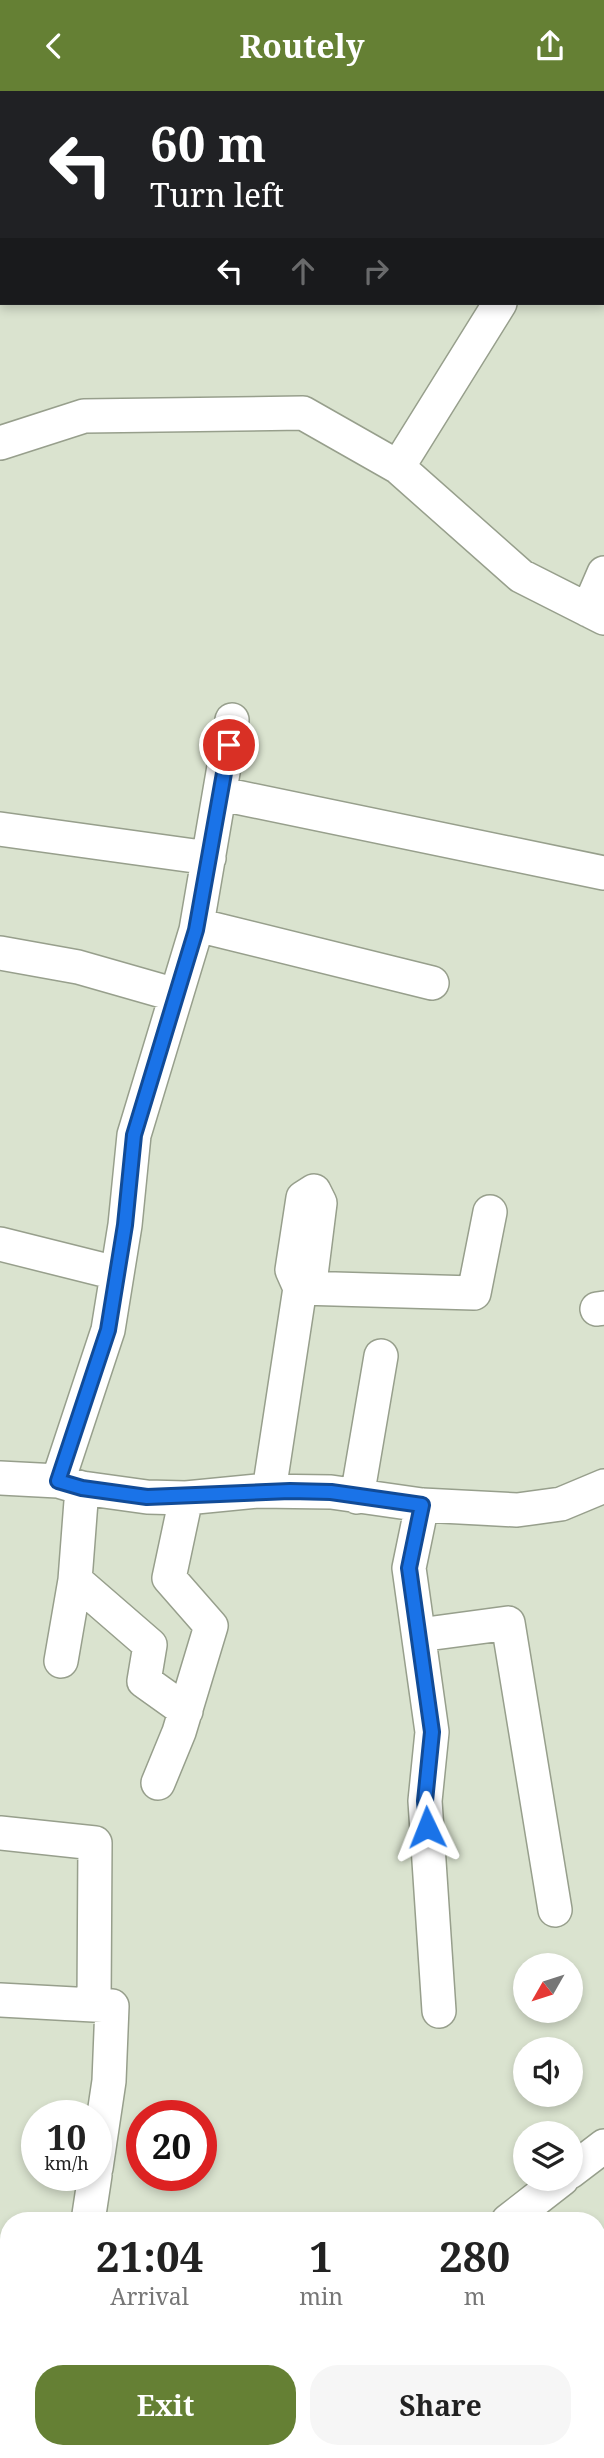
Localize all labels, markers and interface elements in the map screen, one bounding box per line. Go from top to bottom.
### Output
text: Routely [240,24,364,67]
icon: back [35,27,73,65]
icon: share [531,27,569,65]
text: 60 m [150,110,266,176]
icon: left [35,119,126,210]
text: Turn left [150,173,284,216]
icon: left [211,252,249,290]
icon: ahead [284,252,322,290]
icon: right [357,252,395,290]
pin [199,715,259,775]
icon: arrive [210,726,248,764]
position arrow [390,1790,464,1864]
north arrow [513,1953,583,2023]
map controls [513,1953,583,2191]
button: sound [513,2037,583,2107]
speed limit sign: 20 [126,2100,217,2191]
text: 10 [47,2113,86,2160]
button: layers [513,2121,583,2191]
text: km/h [44,2151,89,2175]
text: 21:04 [96,2227,203,2284]
text: 1 [309,2227,333,2284]
text: 280 [439,2227,510,2284]
text: Arrival [110,2280,189,2312]
text: min [299,2280,343,2312]
text: m [464,2280,485,2312]
button: Exit [35,2365,296,2445]
button: Share [310,2365,571,2445]

